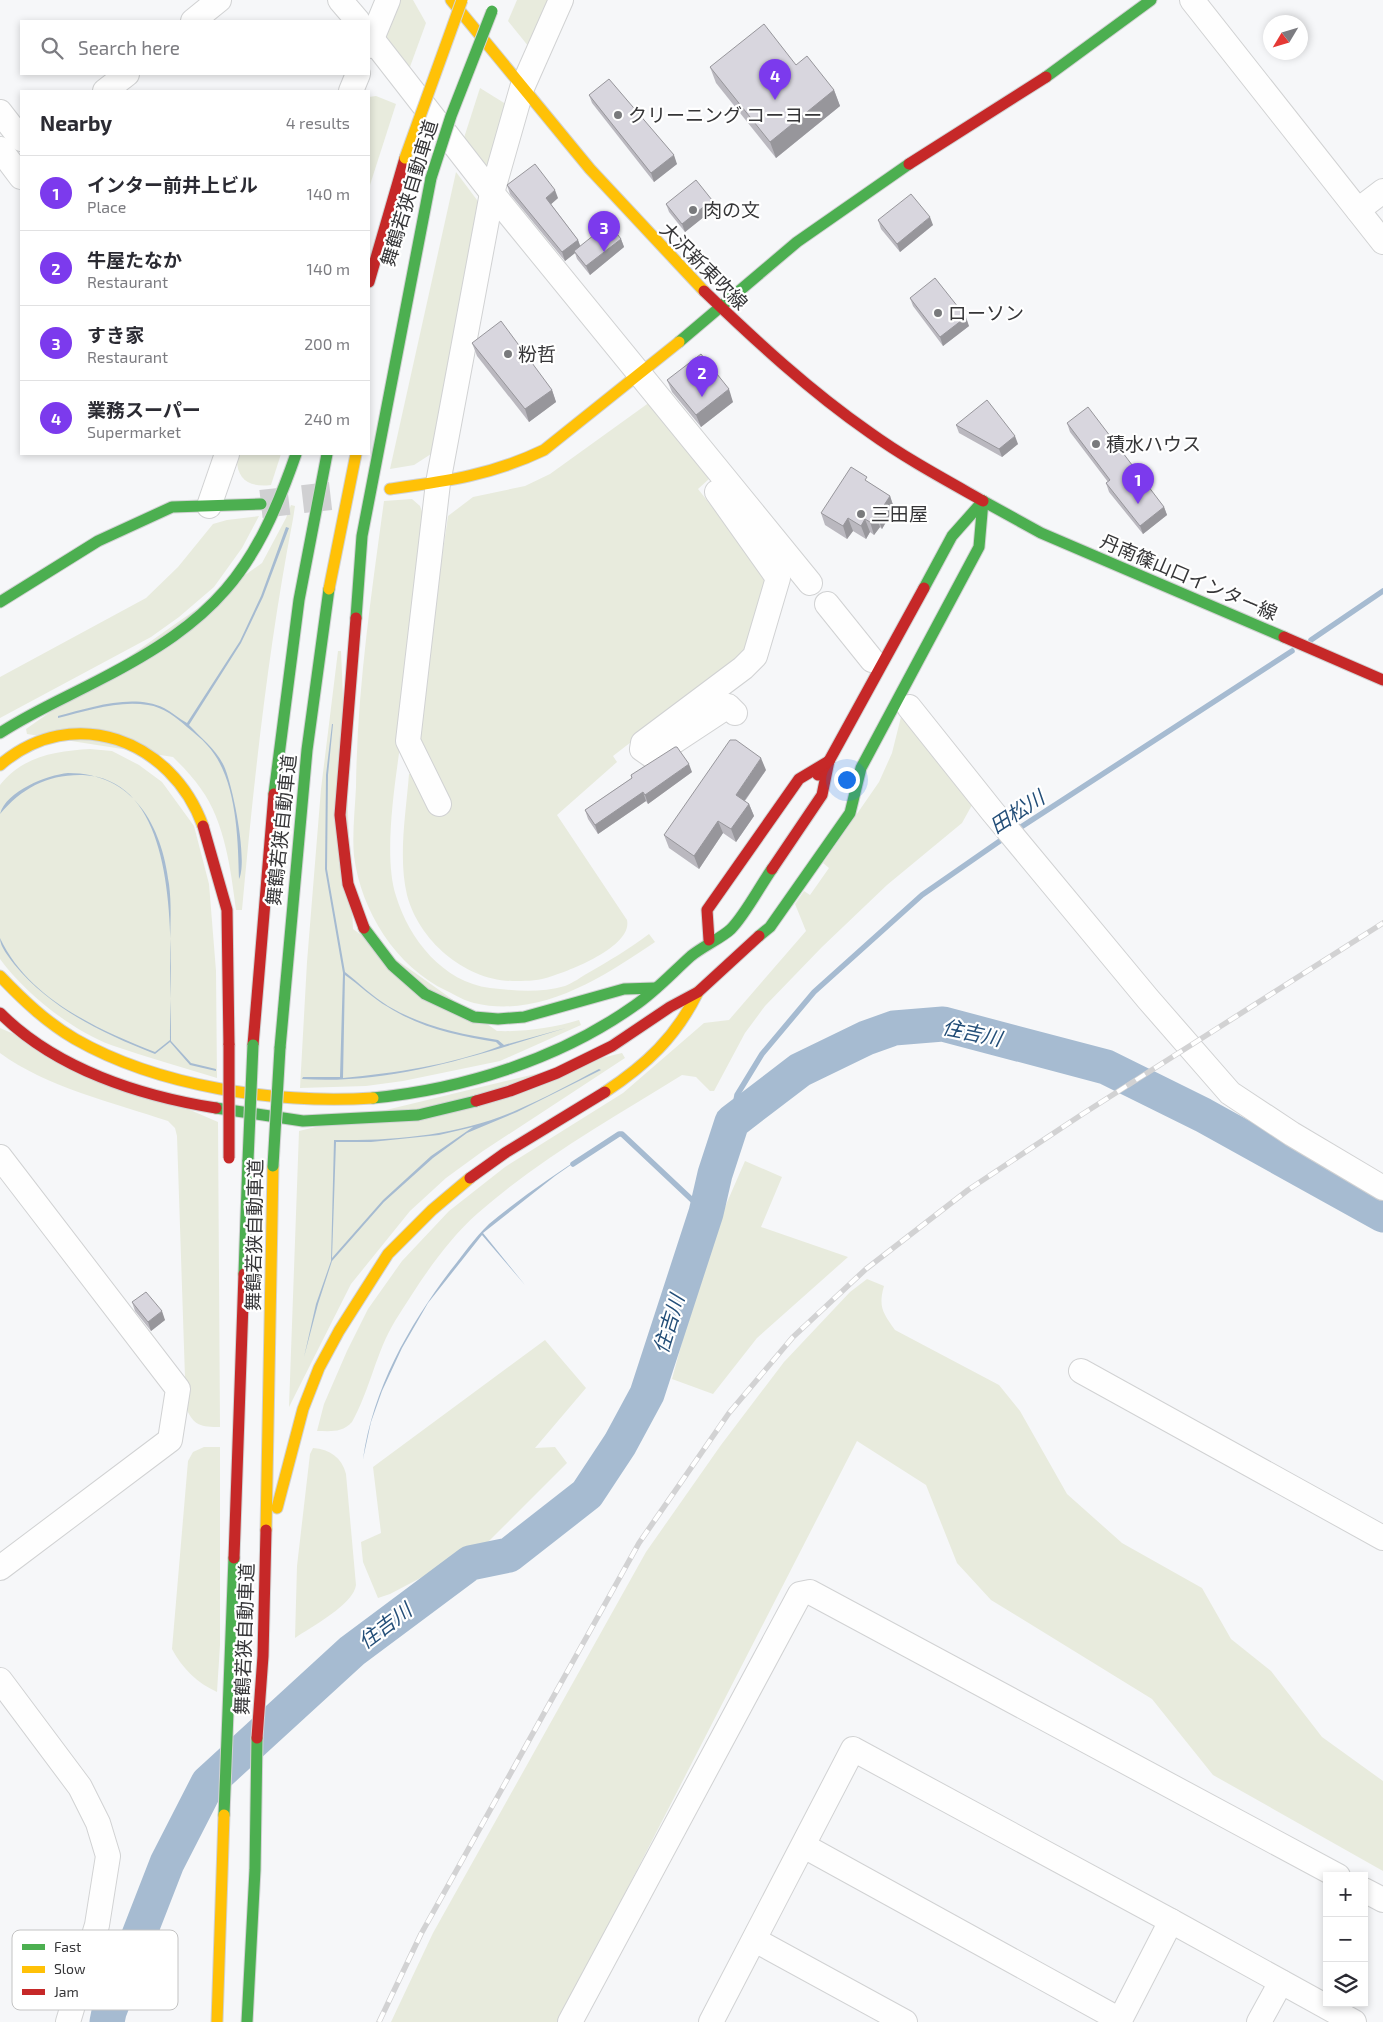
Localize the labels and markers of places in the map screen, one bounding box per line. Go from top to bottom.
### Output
pin: 4 [759,59,791,100]
place label: クリーニング コーヨー [628,103,822,126]
marker: クリーニング コーヨー [612,109,624,121]
place label: 肉の文 [703,198,760,221]
marker: 肉の文 [687,204,699,216]
pin: 3 [588,211,620,252]
place label: ローソン [948,301,1024,324]
marker: ローソン [932,307,944,319]
place label: 粉哲 [518,342,556,365]
marker: 粉哲 [502,348,514,360]
pin: 2 [686,356,718,397]
place label: 積水ハウス [1106,432,1201,455]
marker: 積水ハウス [1090,438,1102,450]
pin: 1 [1122,463,1154,504]
place label: 三田屋 [871,502,928,525]
marker: 三田屋 [855,508,867,520]

